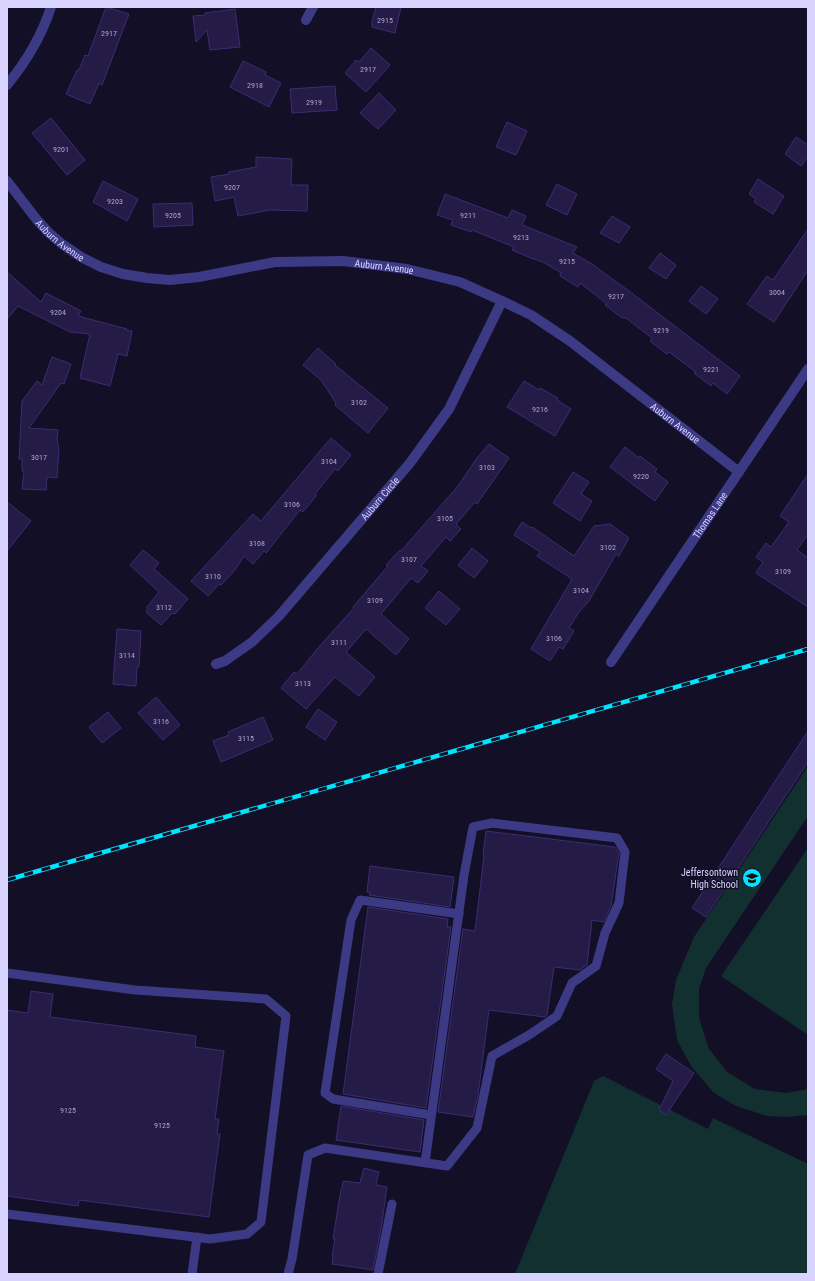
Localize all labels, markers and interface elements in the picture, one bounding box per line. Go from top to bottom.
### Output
house number: 2915 [377,16,393,25]
house number: 2917 [101,29,117,38]
house number: 2917 [360,65,376,74]
house number: 2918 [247,81,263,90]
house number: 2919 [306,98,322,107]
house number: 9201 [53,145,69,154]
house number: 9207 [224,183,240,192]
house number: 9203 [107,197,123,206]
house number: 9205 [165,211,181,220]
house number: 9211 [460,211,476,220]
street label: Auburn Avenue [34,217,86,263]
house number: 9213 [513,233,529,242]
street label: Auburn Avenue [354,257,415,276]
house number: 9215 [559,257,575,266]
house number: 3004 [769,288,785,297]
house number: 9217 [608,292,624,301]
house number: 9204 [50,308,66,317]
house number: 9219 [653,326,669,335]
house number: 9221 [703,365,719,374]
house number: 3102 [351,398,367,407]
street label: Auburn Avenue [649,400,702,445]
house number: 9216 [532,405,548,414]
house number: 3017 [31,453,47,462]
house number: 3104 [321,457,337,466]
house number: 3103 [479,463,495,472]
house number: 9220 [633,472,649,481]
street label: Auburn Circle [358,474,401,522]
street label: Thomas Lane [690,490,729,540]
house number: 3106 [284,500,300,509]
house number: 3105 [437,514,453,523]
house number: 3108 [249,539,265,548]
house number: 3102 [600,543,616,552]
house number: 3107 [401,555,417,564]
house number: 3109 [775,567,791,576]
house number: 3110 [205,572,221,581]
house number: 3104 [573,586,589,595]
house number: 3109 [367,596,383,605]
house number: 3112 [156,603,172,612]
house number: 3106 [546,634,562,643]
house number: 3111 [331,638,347,647]
house number: 3114 [119,651,135,660]
house number: 3113 [295,679,311,688]
house number: 3116 [153,717,169,726]
house number: 3115 [238,734,254,743]
place label: Jeffersontown High School [681,867,738,890]
school or university icon: Jeffersontown High School [741,867,763,889]
house number: 9125 [60,1106,76,1115]
house number: 9125 [154,1121,170,1130]

